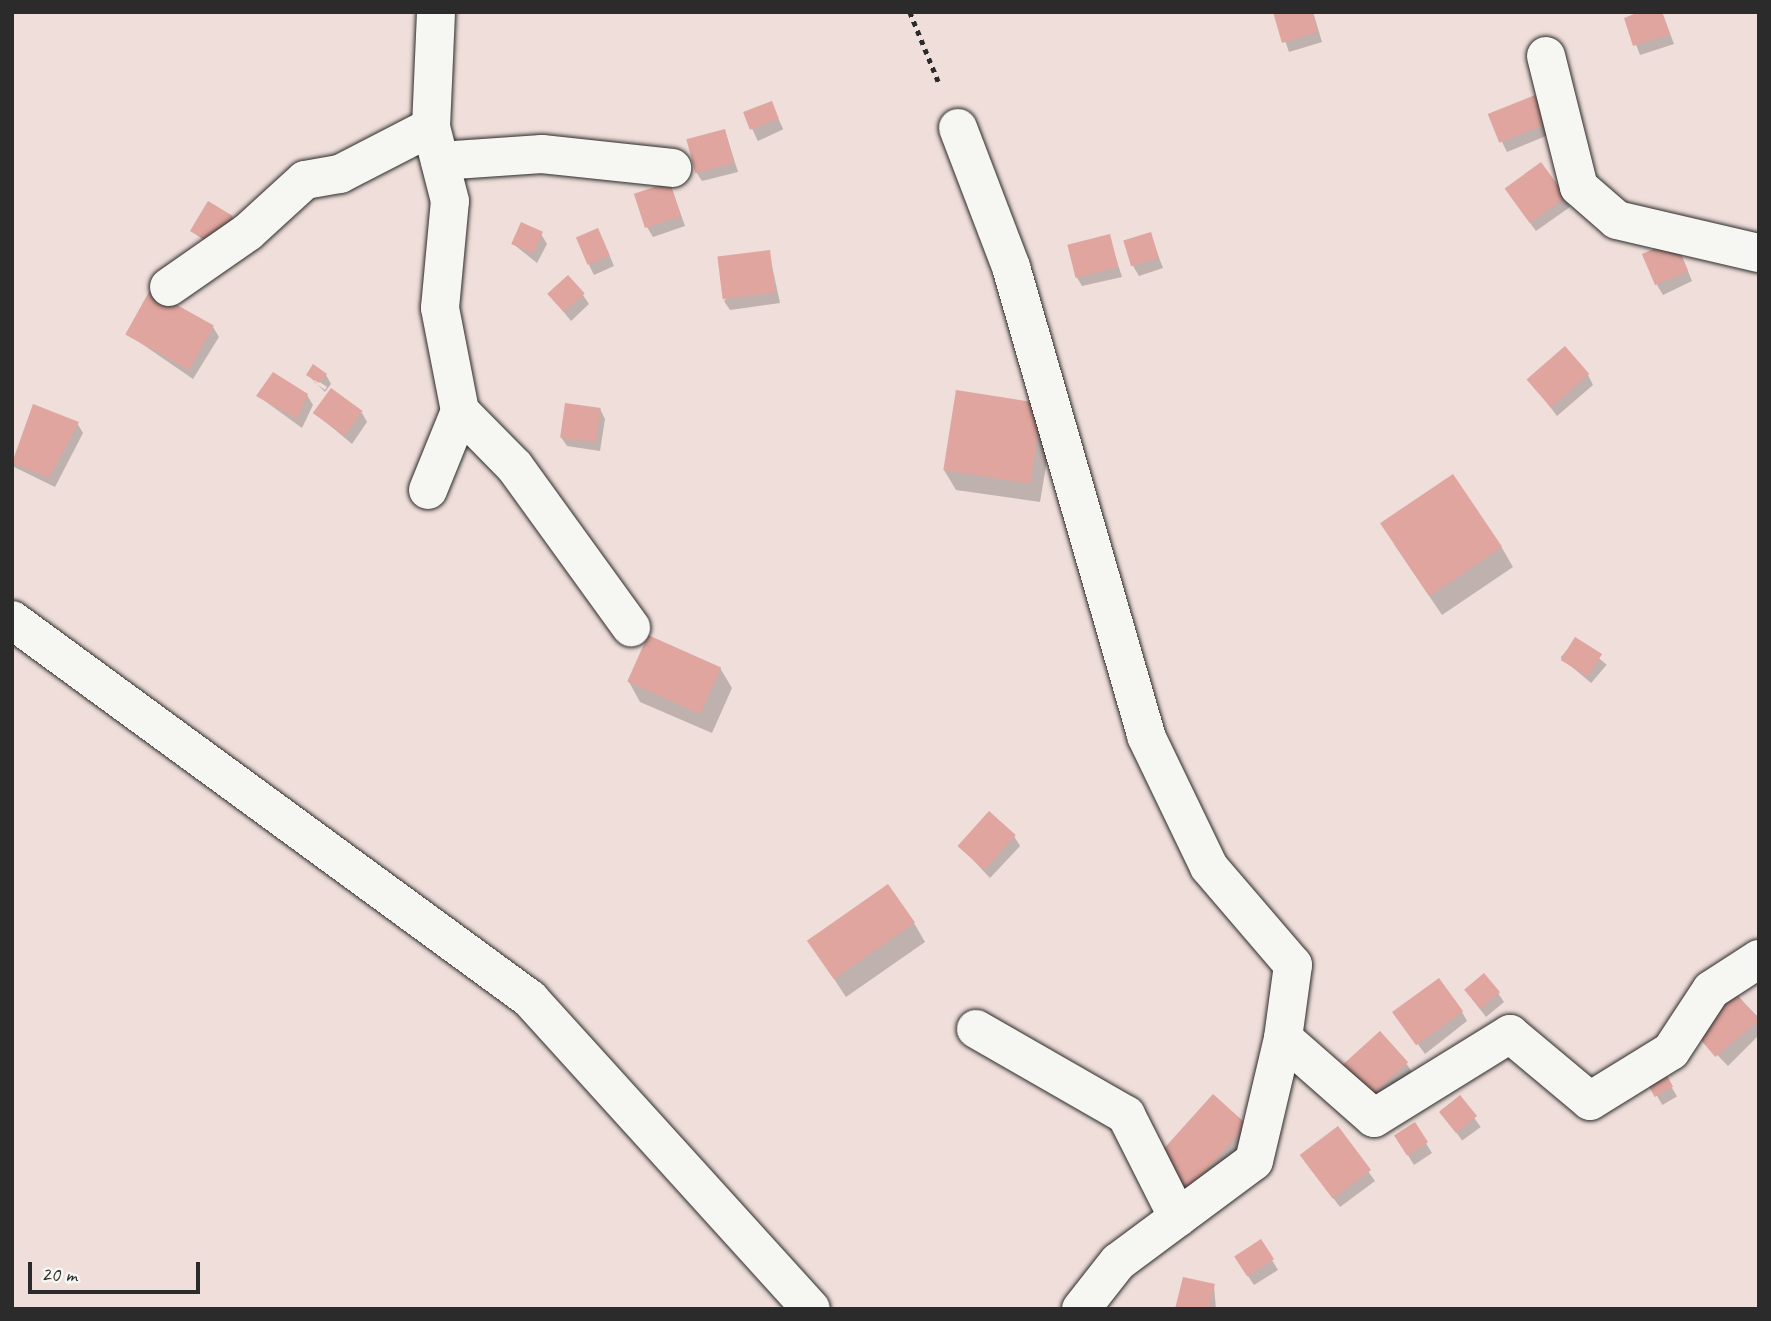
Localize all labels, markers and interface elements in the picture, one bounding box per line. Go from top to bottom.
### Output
scale bar [32,1248,203,1292]
text: 20 m [41,1261,77,1287]

